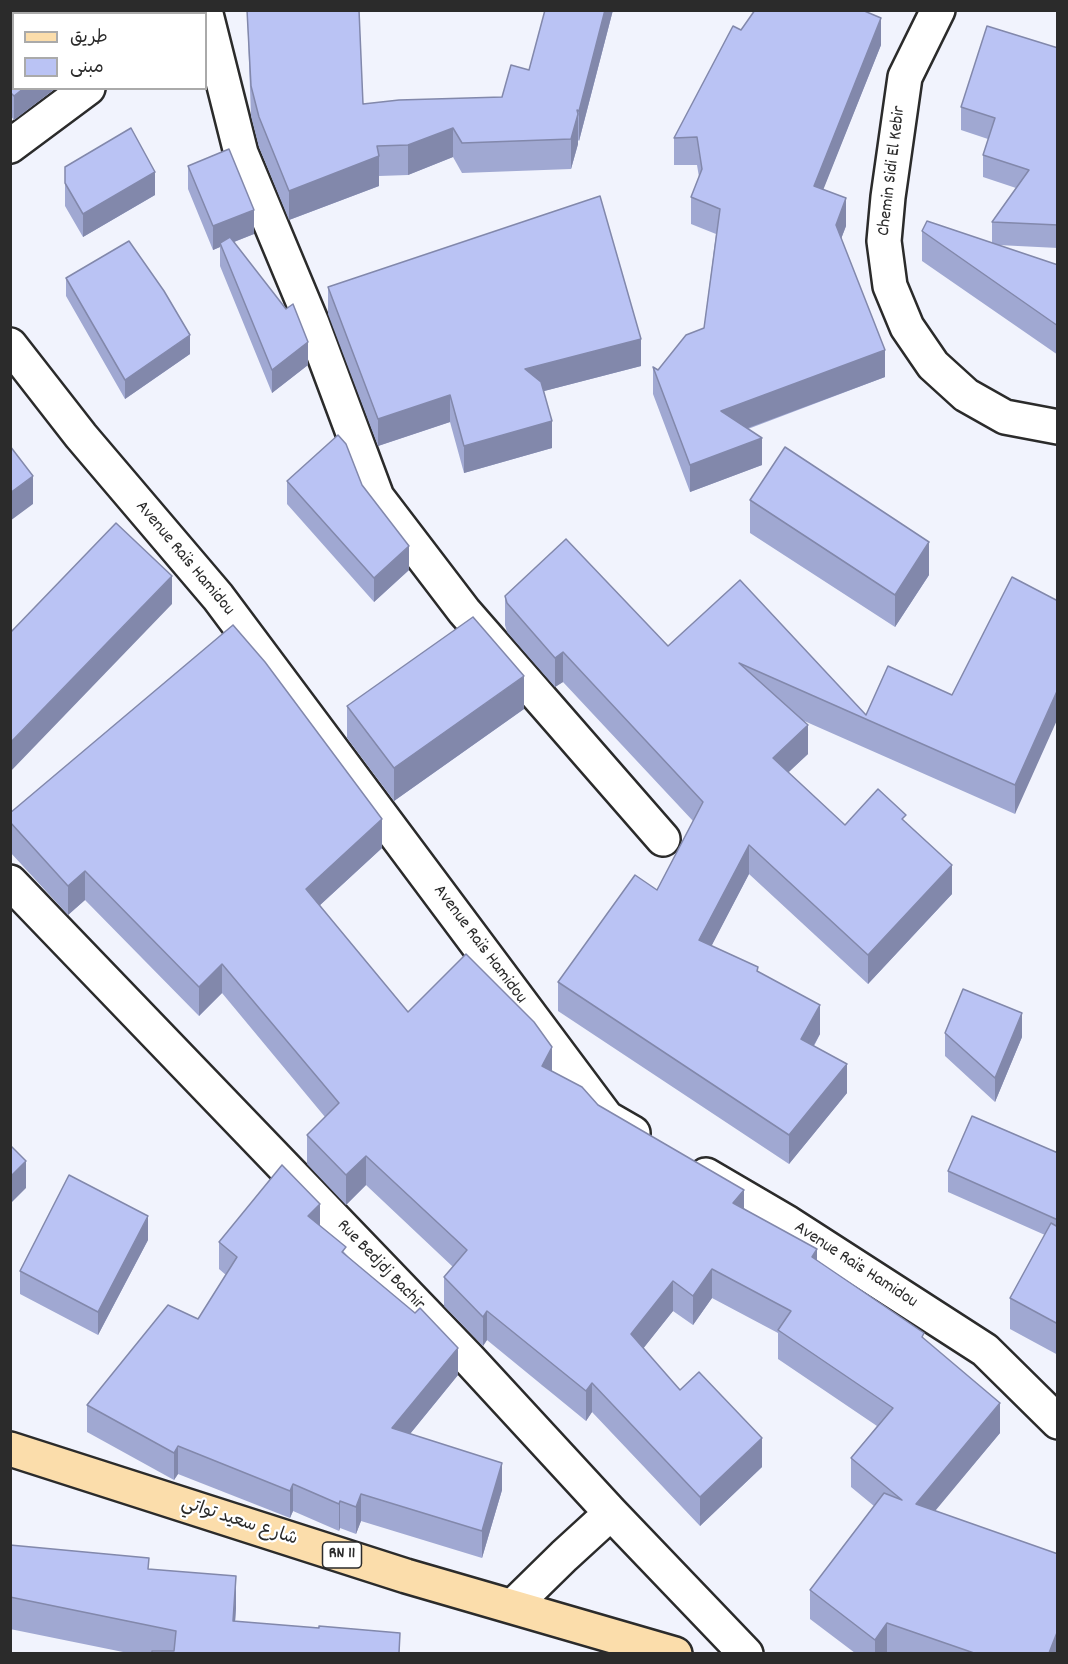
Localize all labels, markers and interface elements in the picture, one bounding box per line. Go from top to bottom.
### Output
legend [12,12,207,90]
text: طريق [70,26,108,51]
text: مبنى [70,56,104,81]
street label: Chemin Sidi El Kebir [874,105,912,237]
street label: Avenue Raïs Hamidou [130,497,238,621]
street label: Avenue Raïs Hamidou [427,881,531,1009]
street label: Rue Bedjdj Bachir [331,1216,429,1316]
street label: Avenue Raïs Hamidou [789,1218,921,1314]
street label: شارع سعيد تواتي [178,1494,300,1552]
road number: RN 11 [322,1542,362,1568]

